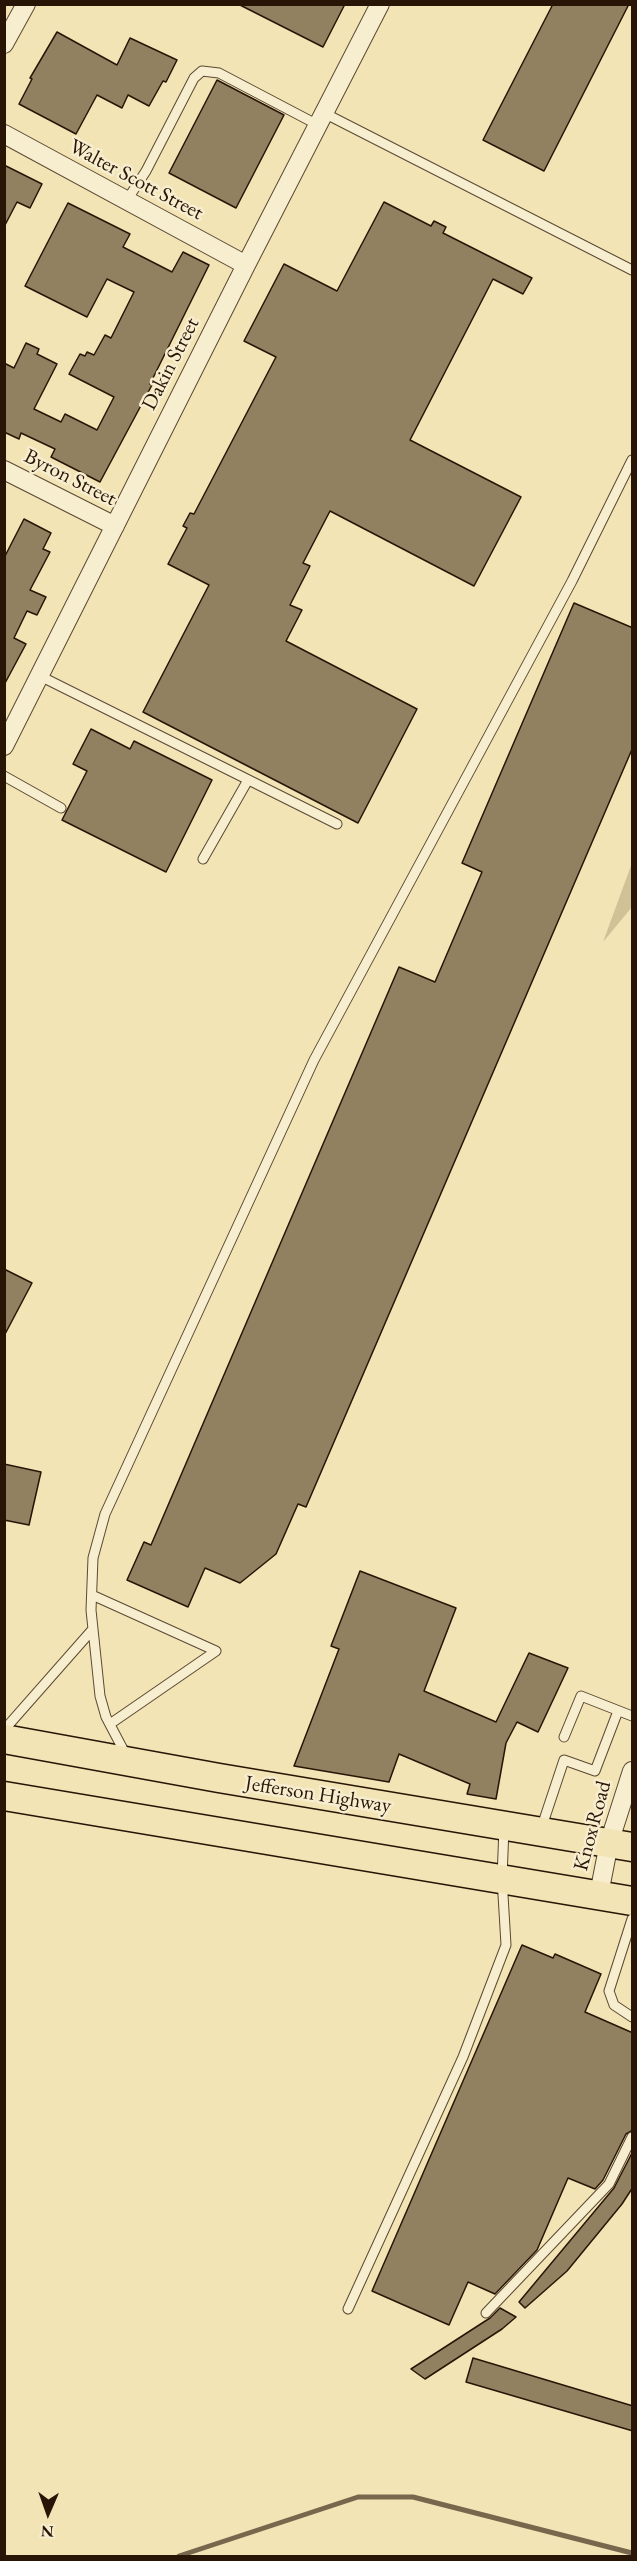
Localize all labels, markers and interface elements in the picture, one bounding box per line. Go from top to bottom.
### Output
street label: Walter Scott Street [65,134,207,226]
street label: Dakin Street [137,313,205,415]
street label: Byron Street [20,444,120,512]
street label: Jefferson Highway [243,1771,393,1819]
street label: Knox Road [569,1778,617,1874]
north arrow [18,2483,78,2543]
text: N [41,2521,54,2542]

